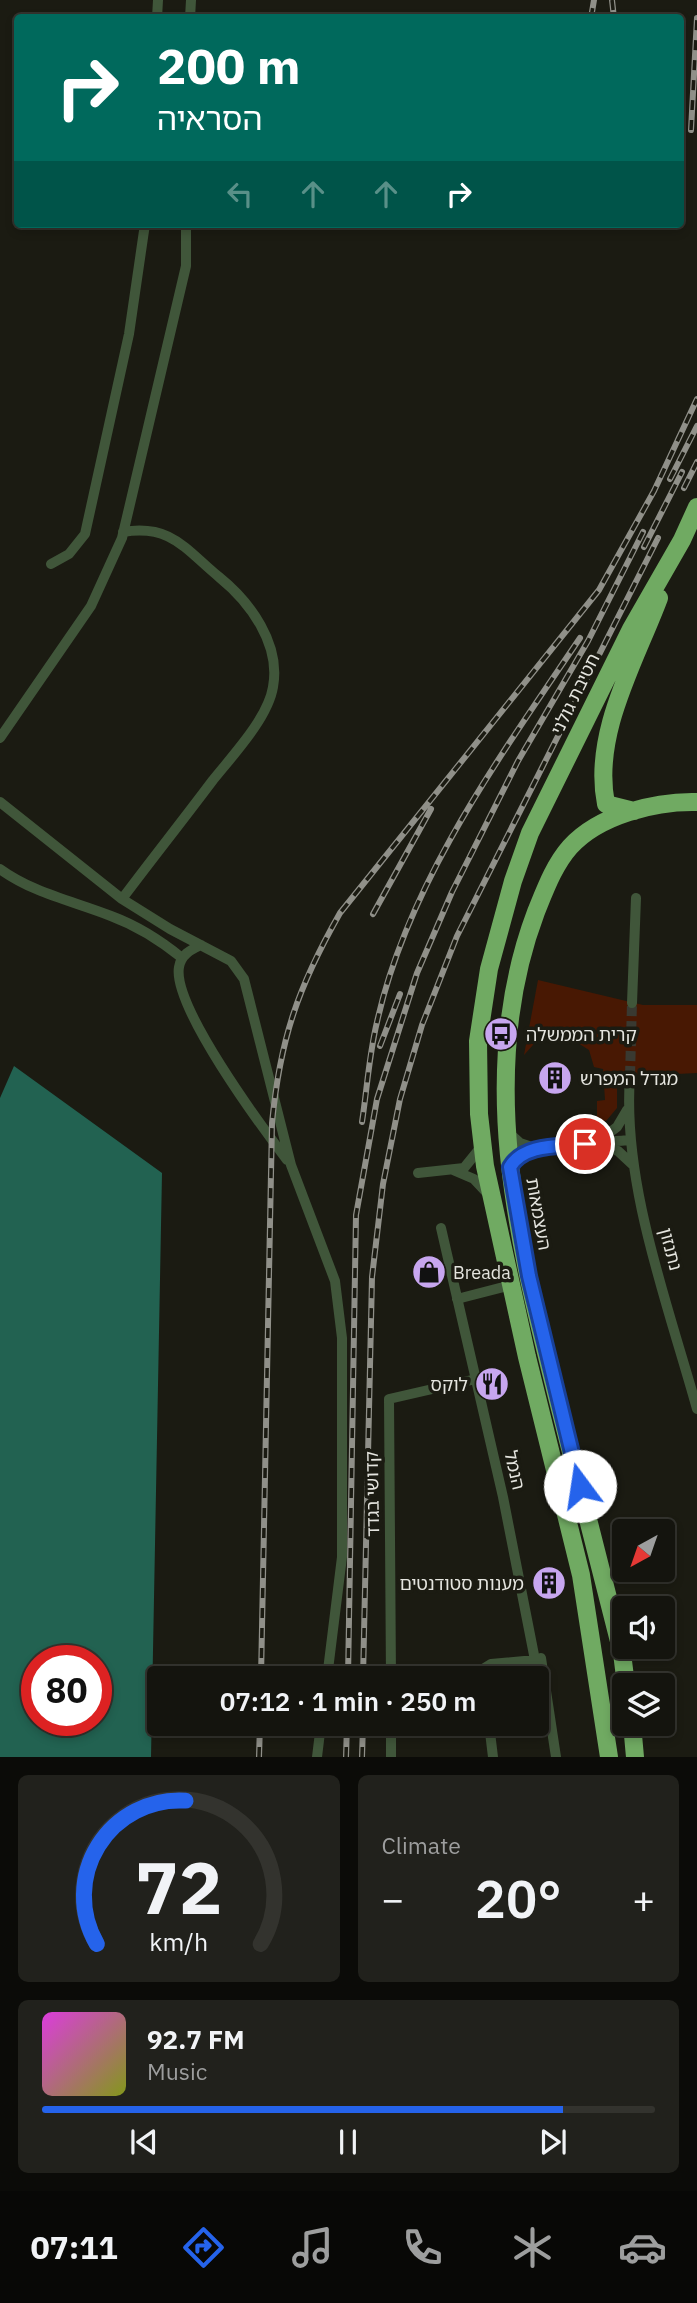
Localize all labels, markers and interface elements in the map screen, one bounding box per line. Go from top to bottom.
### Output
text: 200 m [157,34,301,97]
icon: right [42,42,133,133]
text: הסראיה [157,97,262,139]
icon: left [221,175,259,213]
icon: ahead [294,175,332,213]
icon: ahead [367,175,405,213]
icon: right [440,175,478,213]
street label: חטיבת גולני [545,650,605,738]
bus stop icon: קרית הממשלה [482,1015,520,1053]
place label: קרית הממשלה [526,1023,637,1046]
building icon: מגדל המפרש [536,1059,574,1097]
place label: מגדל המפרש [580,1067,678,1090]
pin [555,1114,615,1174]
icon: arrive [566,1125,604,1163]
street label: העצמאות [521,1176,557,1252]
street label: נתנזון [654,1225,688,1273]
shop icon: Breada [410,1253,448,1291]
place label: Breada [453,1261,511,1284]
restaurant icon: לוקס [473,1365,511,1403]
place label: לוקס [430,1373,468,1396]
street label: הנמל [499,1448,531,1492]
position arrow [543,1449,617,1523]
street label: קדושי בגדד [360,1451,384,1537]
north arrow [612,1519,676,1582]
map controls [612,1519,675,1736]
building icon: מענות סטודנטים [530,1564,568,1602]
place label: מענות סטודנטים [400,1572,524,1595]
button: sound [612,1596,675,1659]
speed limit sign: 80 [21,1645,112,1736]
button: layers [612,1673,675,1736]
text: 07:12 · 1 min · 250 m [220,1684,476,1718]
text: Climate [382,1830,461,1860]
text: 72 [135,1840,222,1935]
text: 20° [475,1865,562,1932]
text: − [382,1874,404,1923]
text: + [632,1874,655,1923]
text: km/h [149,1925,208,1958]
text: 92.7 FM [147,2022,245,2056]
text: Music [147,2056,207,2086]
icon: previous [125,2123,163,2161]
icon: pause [329,2123,367,2161]
icon: next [534,2123,572,2161]
icon: directions [179,2223,228,2272]
icon: music [288,2223,337,2272]
icon: phone [398,2223,447,2272]
icon: climate [508,2223,557,2272]
icon: car [618,2223,667,2272]
text: 07:11 [30,2226,118,2268]

